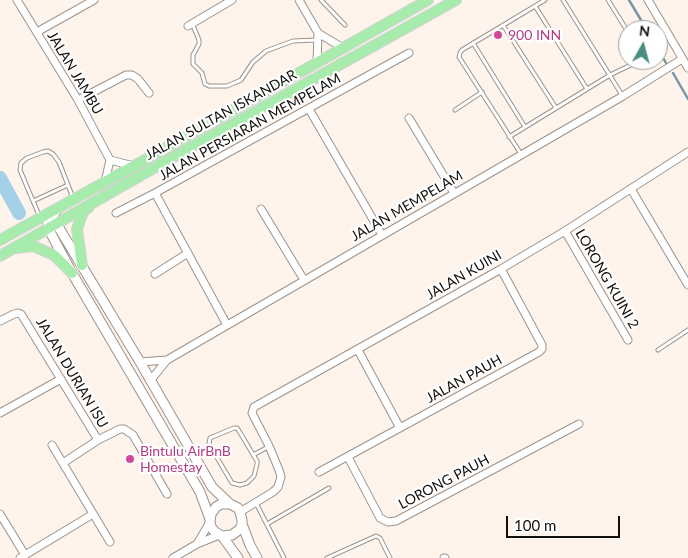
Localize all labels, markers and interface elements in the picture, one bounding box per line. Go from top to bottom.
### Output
north arrow [618,20,668,70]
text: N [638,22,651,40]
place label: 900 INN [508,27,561,43]
street label: JALAN JAMBU [44,28,106,118]
marker: 900 INN [492,29,504,41]
street label: JALAN SULTAN ISKANDAR [142,66,300,164]
street label: JALAN PERSIARAN MEMPELAM [156,70,344,184]
street label: JALAN MEMPELAM [348,167,466,245]
street label: LORONG KUINI 2 [572,226,642,332]
street label: JALAN KUINI [423,247,505,303]
street label: JALAN DURIAN ISU [33,315,111,431]
street label: JALAN PAUH [423,351,505,407]
place label: Bintulu AirBnB Homestay [140,443,231,476]
street label: LORONG PAUH [396,451,492,513]
marker: Bintulu AirBnB Homestay [124,453,136,465]
scale bar [508,506,622,538]
text: 100 m [514,516,556,534]

